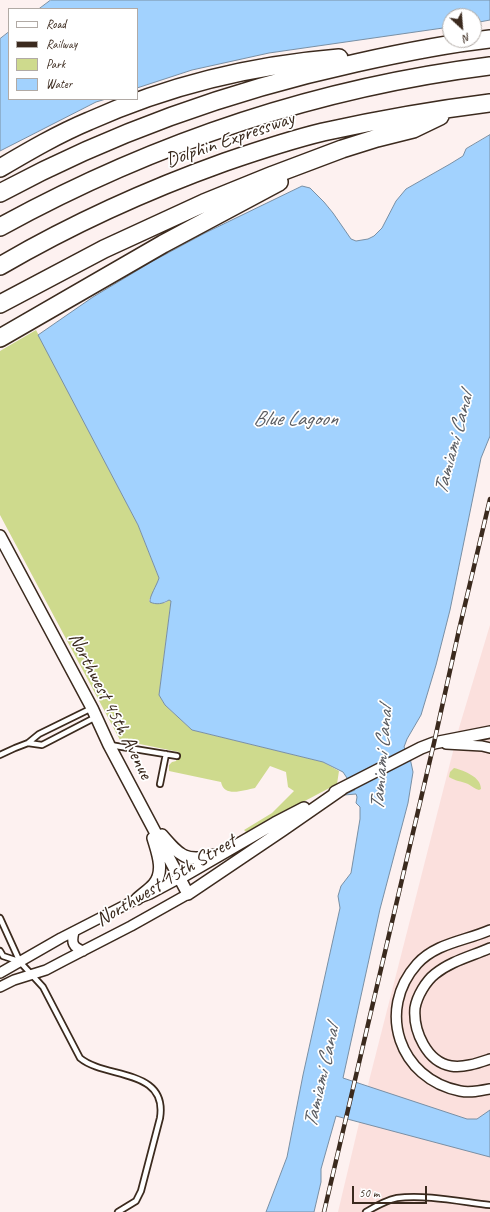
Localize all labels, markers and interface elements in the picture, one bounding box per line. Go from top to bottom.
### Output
legend [8,8,138,100]
north arrow [442,8,482,48]
text: Road [46,16,66,32]
text: N [461,30,473,46]
text: Railway [46,36,77,52]
text: Park [46,56,65,72]
text: Water [46,76,72,92]
street label: Dolphin Expressway [163,107,297,173]
water label: Tamiami Canal [428,391,480,497]
water label: Blue Lagoon [253,406,337,432]
street label: Northwest 45th Avenue [63,629,157,783]
water label: Tamiami Canal [365,706,399,812]
street label: Northwest 15th Street [92,830,240,932]
water label: Tamiami Canal [298,1024,346,1130]
scale bar [354,1178,429,1204]
text: 50 m [359,1185,379,1201]

